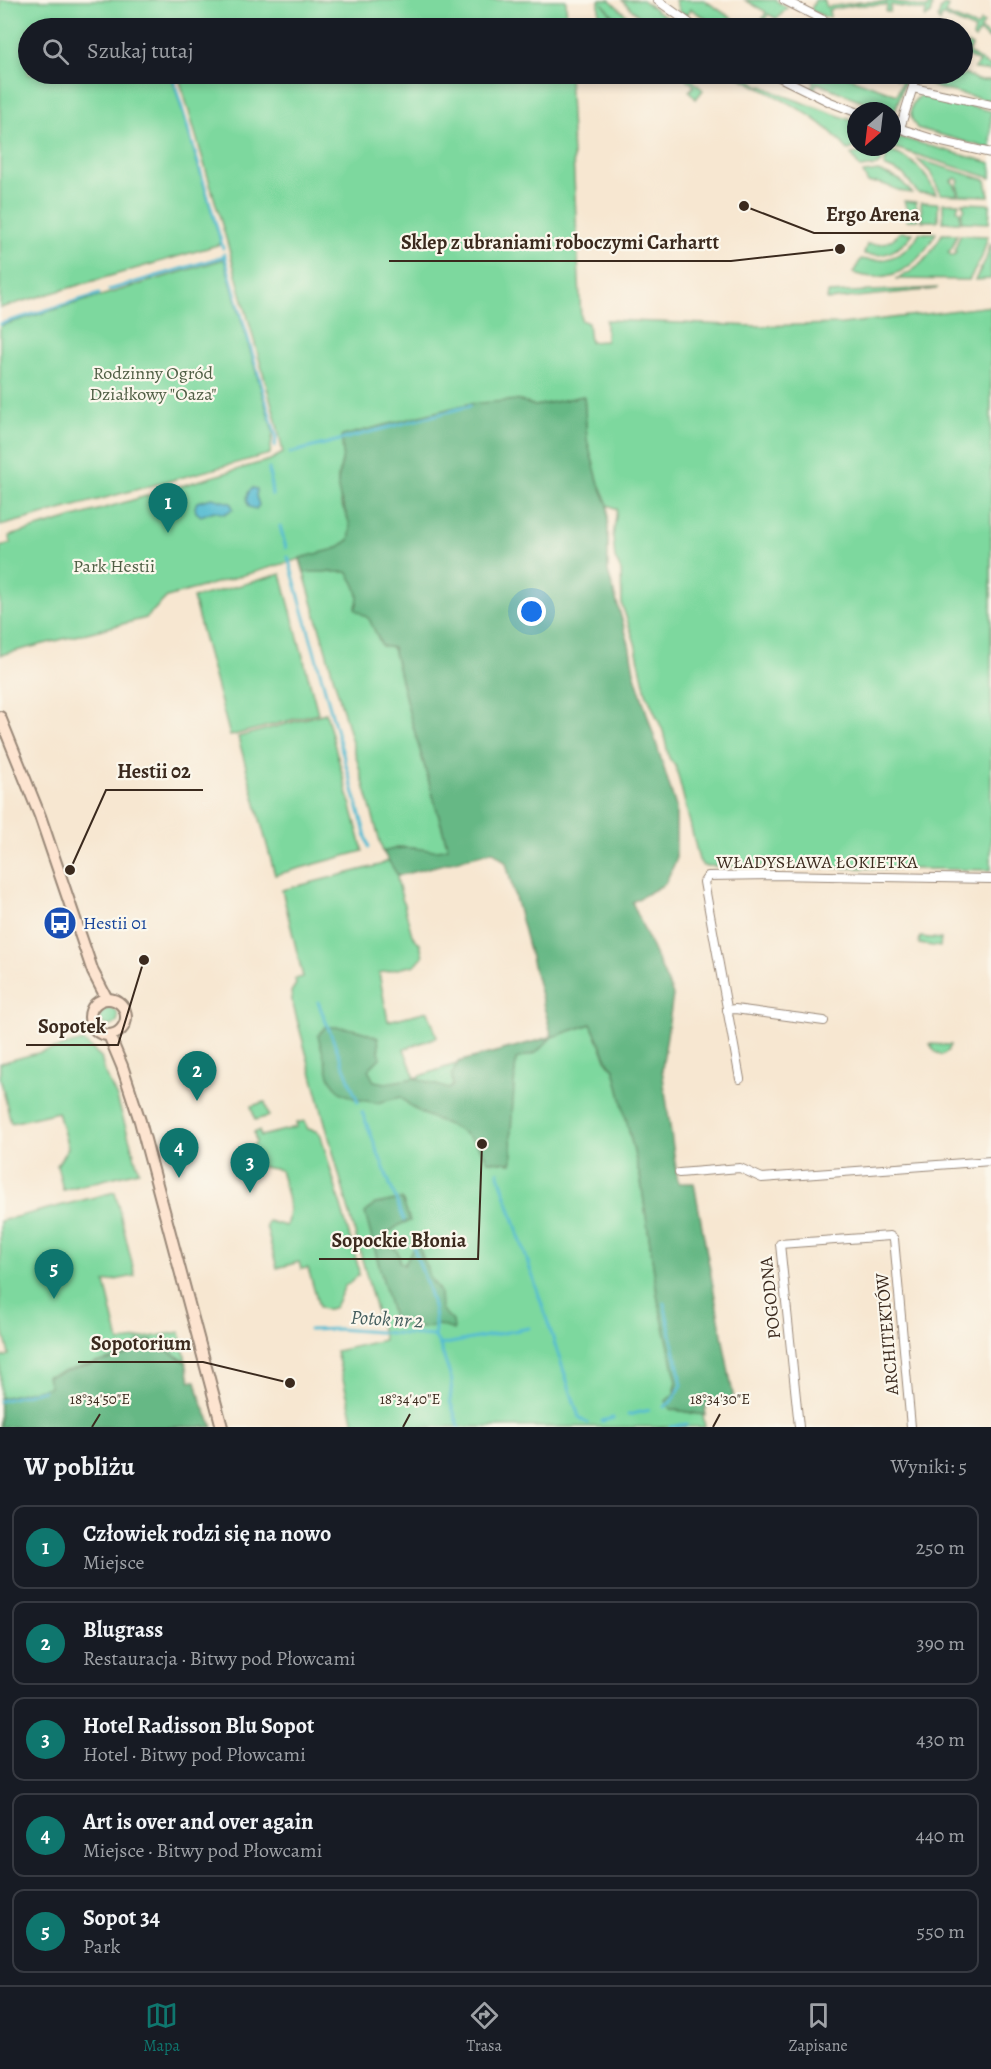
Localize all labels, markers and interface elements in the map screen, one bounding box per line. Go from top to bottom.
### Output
search box [18,18,973,84]
icon: search [39,35,72,68]
text: Szukaj tutaj [87,36,193,66]
north arrow [847,102,901,156]
callout: Ergo Arena [814,195,931,233]
text: Ergo Arena [826,201,920,228]
callout: Sklep z ubraniami roboczymi Carhartt [389,223,731,261]
text: Sklep z ubraniami roboczymi Carhartt [401,229,719,256]
park label: Rodzinny Ogród Działkowy "Oaza" [89,361,217,406]
pin: 1 [148,484,188,533]
park label: Park Hestii [73,554,155,578]
your location [517,597,546,626]
callout: Hestii 02 [106,752,203,790]
text: Hestii 02 [117,758,191,785]
street label: WŁADYSŁAWA ŁOKIETKA [715,850,918,874]
bus stop icon: Hestii 01 [42,905,78,941]
place label: Hestii 01 [83,911,147,935]
callout: Sopotek [26,1007,118,1045]
text: Sopotek [38,1013,107,1040]
pin: 2 [178,1052,216,1101]
pin: 4 [160,1128,198,1178]
pin: 3 [230,1144,270,1193]
callout: Sopockie Błonia [319,1221,478,1259]
text: Sopockie Błonia [332,1227,467,1254]
pin: 5 [34,1250,74,1299]
street label: POGODNA [754,1255,786,1340]
street label: ARCHITEKTÓW [870,1272,904,1397]
water label: Potok nr 2 [350,1304,424,1334]
callout: Sopotorium [78,1324,203,1362]
text: Sopotorium [91,1330,192,1357]
text: 18°34'50"E [70,1389,130,1409]
text: 18°34'40"E [380,1389,440,1409]
text: 18°34'30"E [690,1389,750,1409]
text: W pobliżu [24,1449,135,1484]
text: Wyniki: 5 [890,1453,967,1480]
text: Człowiek rodzi się na nowo [83,1519,331,1549]
text: 1 [42,1534,49,1561]
text: 250 m [916,1534,965,1561]
text: Miejsce [83,1549,145,1576]
text: Blugrass [83,1615,163,1645]
text: 2 [41,1630,50,1657]
text: 390 m [916,1630,965,1657]
text: Restauracja · Bitwy pod Płowcami [83,1645,356,1672]
text: Hotel Radisson Blu Sopot [83,1711,314,1741]
text: 3 [41,1726,50,1753]
text: 430 m [916,1726,965,1753]
text: Hotel · Bitwy pod Płowcami [83,1741,306,1768]
text: Art is over and over again [83,1807,313,1837]
text: 4 [41,1822,50,1849]
text: 440 m [916,1822,965,1849]
text: Miejsce · Bitwy pod Płowcami [83,1837,322,1864]
text: Sopot 34 [83,1903,160,1933]
text: 5 [41,1918,50,1945]
text: 550 m [917,1918,965,1945]
text: Park [83,1933,121,1960]
tab: Mapa [143,1999,180,2057]
tab: Trasa [466,1999,502,2057]
tab: Zapisane [788,1999,848,2057]

